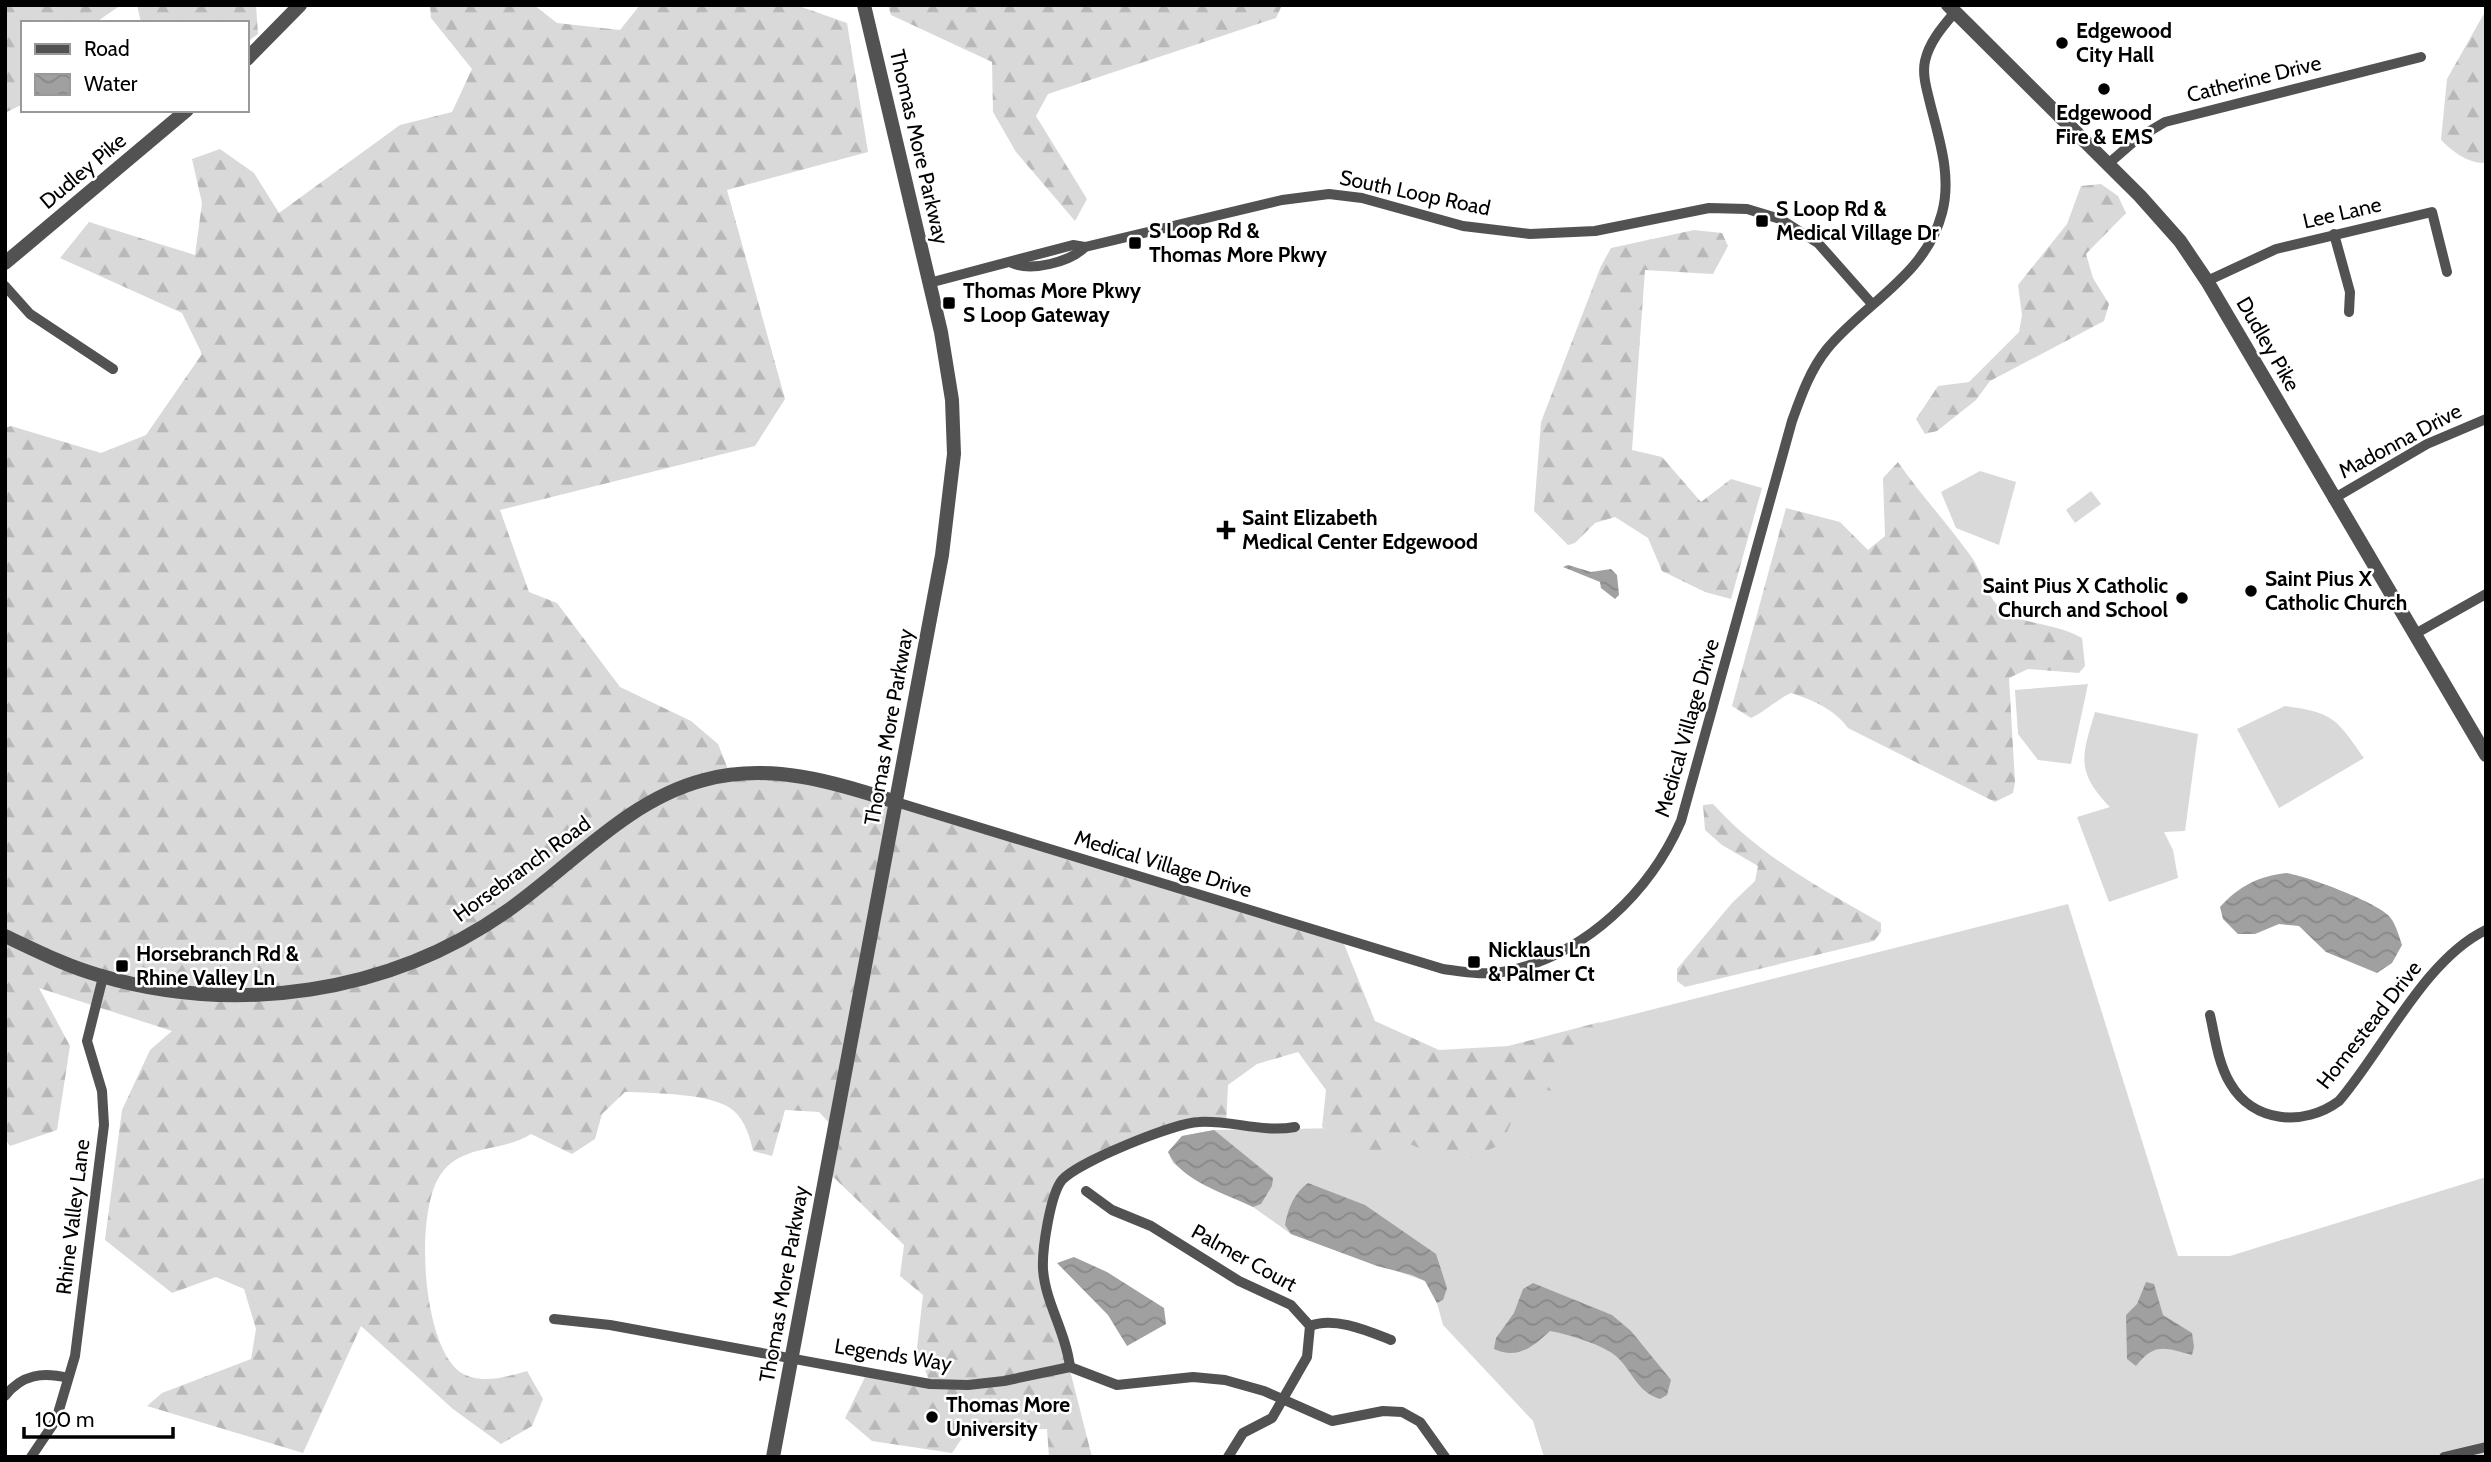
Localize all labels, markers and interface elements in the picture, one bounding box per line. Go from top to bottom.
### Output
place label: Edgewood City Hall [2076,18,2172,67]
legend [21,21,248,112]
marker: Edgewood City Hall [2054,35,2070,51]
text: Road [84,36,130,61]
street label: Thomas More Parkway [885,47,954,247]
street label: Catherine Drive [2184,50,2324,107]
text: Water [84,71,138,96]
marker: Edgewood Fire & EMS [2096,81,2112,97]
place label: Edgewood Fire & EMS [2055,100,2153,149]
street label: Dudley Pike [35,127,131,214]
street label: South Loop Road [1337,164,1493,221]
street label: Lee Lane [2300,191,2384,234]
place label: S Loop Rd & Medical Village Dr [1776,196,1939,245]
marker: S Loop Rd & Medical Village Dr [1754,213,1770,229]
place label: S Loop Rd & Thomas More Pkwy [1149,218,1328,267]
marker: S Loop Rd & Thomas More Pkwy [1127,235,1143,251]
place label: Thomas More Pkwy S Loop Gateway [963,278,1142,327]
street label: Dudley Pike [2231,292,2306,396]
marker: Thomas More Pkwy S Loop Gateway [941,295,957,311]
street label: Madonna Drive [2334,398,2466,483]
place label: Saint Elizabeth Medical Center Edgewood [1242,505,1478,554]
marker: Saint Elizabeth Medical Center Edgewood [1216,520,1236,540]
place label: Saint Pius X Catholic Church [2265,566,2407,615]
place label: Saint Pius X Catholic Church and School [1982,573,2168,622]
marker: Saint Pius X Catholic Church [2243,583,2259,599]
marker: Saint Pius X Catholic Church and School [2174,590,2190,606]
street label: Thomas More Parkway [859,626,918,827]
street label: Medical Village Drive [1649,636,1724,820]
street label: Horsebranch Road [448,810,595,927]
street label: Medical Village Drive [1071,825,1255,902]
place label: Nicklaus Ln & Palmer Ct [1488,937,1595,986]
place label: Horsebranch Rd & Rhine Valley Ln [136,941,300,990]
marker: Nicklaus Ln & Palmer Ct [1466,954,1482,970]
street label: Homestead Drive [2311,956,2426,1094]
marker: Horsebranch Rd & Rhine Valley Ln [114,958,130,974]
street label: Rhine Valley Lane [51,1137,94,1296]
street label: Thomas More Parkway [754,1183,813,1384]
street label: Palmer Court [1187,1218,1301,1297]
street label: Legends Way [833,1333,954,1376]
place label: Thomas More University [946,1392,1070,1441]
scale bar [24,1396,173,1440]
text: 100 m [35,1407,94,1432]
marker: Thomas More University [924,1409,940,1425]

